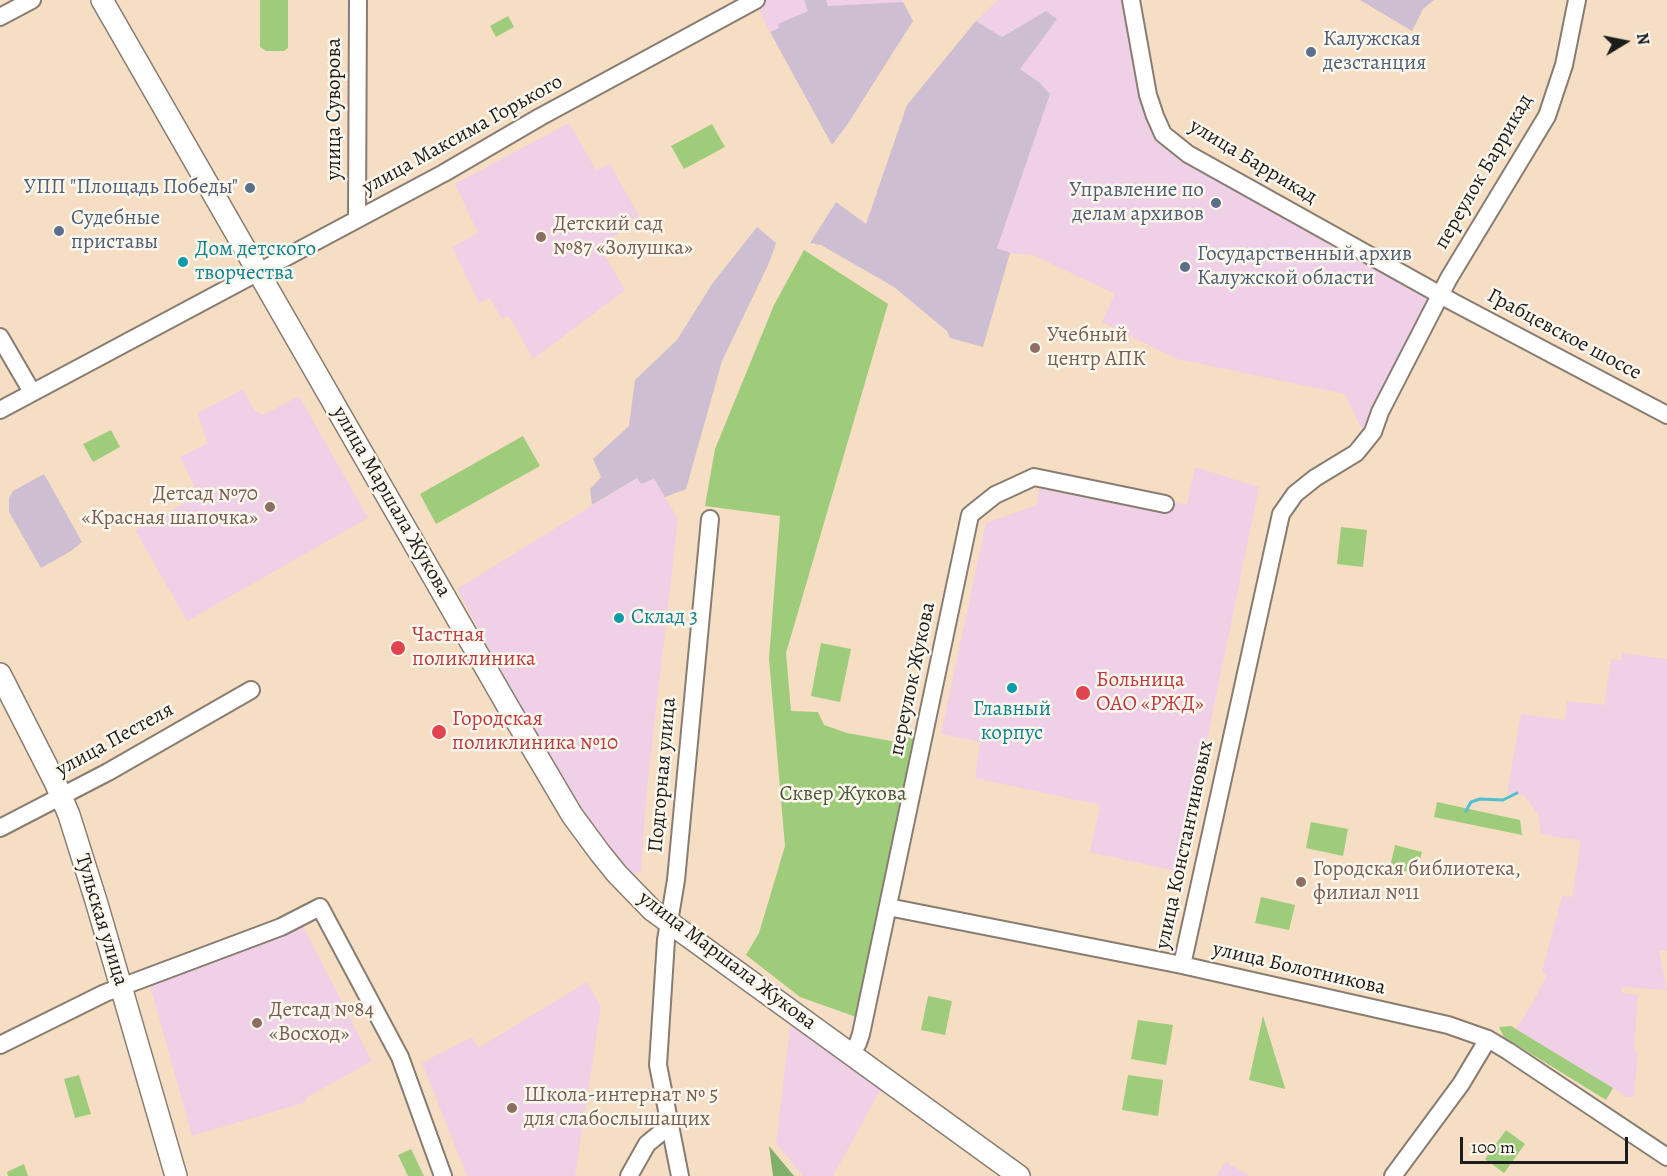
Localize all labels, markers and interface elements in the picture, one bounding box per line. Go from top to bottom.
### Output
north arrow [1595,12,1655,72]
place label: Калужская дезстанция [1323,27,1426,77]
text: N [1631,31,1655,47]
street label: улица Суворова [322,38,348,180]
marker: Калужская дезстанция [1304,45,1318,59]
street label: улица Максима Горького [358,69,568,201]
street label: переулок Баррикад [1429,90,1539,254]
street label: улица Баррикад [1184,114,1322,210]
place label: УПП "Площадь Победы" [24,175,238,201]
place label: Управление по делам архивов [1069,178,1204,228]
marker: УПП "Площадь Победы" [243,181,257,195]
marker: Управление по делам архивов [1209,196,1223,210]
place label: Судебные приставы [71,206,160,256]
place label: Детский сад №87 «Золушка» [553,212,693,262]
marker: Судебные приставы [52,224,66,238]
marker: Детский сад №87 «Золушка» [534,230,548,244]
place label: Дом детского творчества [195,237,316,287]
place label: Государственный архив Калужской области [1197,242,1412,292]
marker: Дом детского творчества [176,255,190,269]
marker: Государственный архив Калужской области [1178,260,1192,274]
street label: Грабцевское шоссе [1482,284,1646,386]
place label: Учебный центр АПК [1047,323,1146,373]
marker: Учебный центр АПК [1028,341,1042,355]
street label: улица Маршала Жукова [326,402,456,602]
place label: Детсад №70 «Красная шапочка» [81,482,258,532]
marker: Детсад №70 «Красная шапочка» [263,500,277,514]
street label: переулок Жукова [884,600,942,758]
place label: Склад 3 [631,605,698,631]
marker: Склад 3 [612,611,626,625]
place label: Частная поликлиника [412,623,536,673]
marker: Частная поликлиника [389,639,407,657]
place label: Больница ОАО «РЖД» [1096,668,1204,718]
marker: Главный корпус [1005,681,1019,695]
marker: Больница ОАО «РЖД» [1074,684,1092,702]
street label: Подгорная улица [644,696,682,854]
street label: улица Пестеля [52,697,178,783]
place label: Главный корпус [973,697,1051,747]
place label: Городская поликлиника №10 [452,707,618,757]
marker: Городская поликлиника №10 [430,723,448,741]
street label: улица Константиновых [1151,738,1219,952]
park label: Сквер Жукова [779,782,907,808]
street label: Тульская улица [69,851,133,989]
place label: Городская библиотека, филиал №11 [1313,857,1521,907]
marker: Городская библиотека, филиал №11 [1294,875,1308,889]
street label: улица Маршала Жукова [633,886,821,1036]
street label: улица Болотникова [1210,937,1388,1001]
place label: Детсад №84 «Восход» [269,998,374,1048]
marker: Детсад №84 «Восход» [250,1016,264,1030]
place label: Школа-интернат № 5 для слабослышащих [524,1083,718,1133]
marker: Школа-интернат № 5 для слабослышащих [505,1101,519,1115]
scale bar [1463,1125,1631,1163]
text: 100 m [1471,1135,1515,1159]

